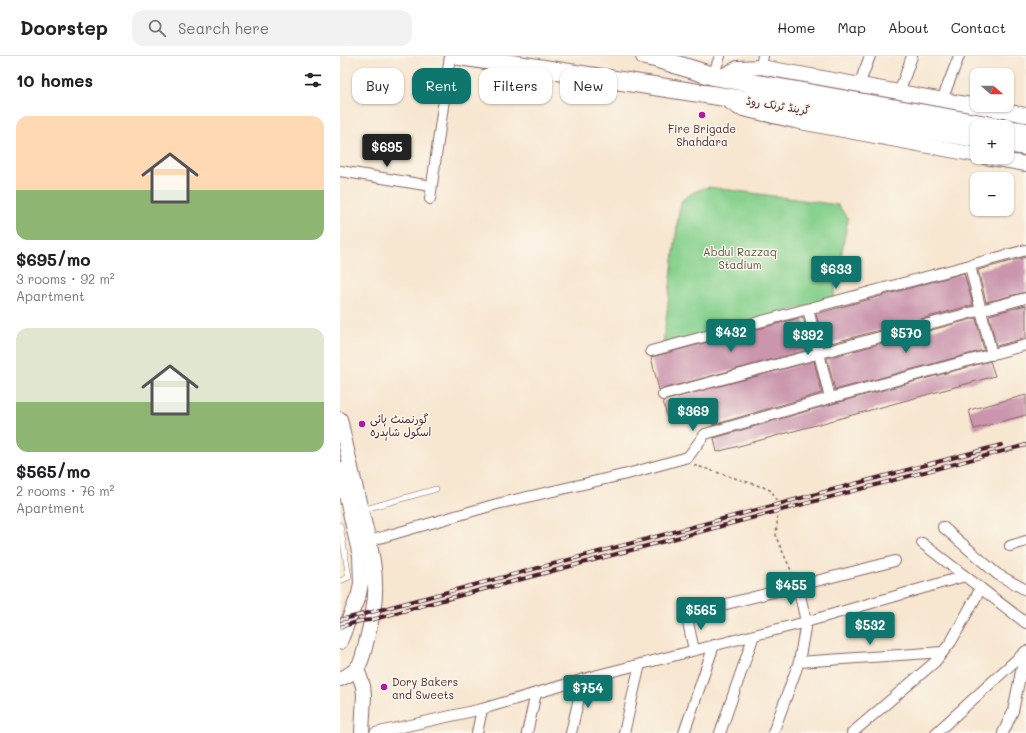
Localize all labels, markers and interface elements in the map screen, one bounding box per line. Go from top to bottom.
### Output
search box [132,10,412,46]
text: Doorstep [20,15,108,40]
icon: search [146,17,168,39]
text: Search here [178,18,269,38]
text: Home [777,18,815,37]
text: Map [837,18,866,37]
text: About [888,18,929,37]
text: Contact [951,18,1006,37]
chip: Buy [352,68,404,104]
chip: Rent [412,68,471,104]
chip: Filters [479,68,552,104]
chip: New [560,68,617,104]
north arrow [970,68,1014,112]
map controls [970,68,1014,216]
text: 10 homes [16,69,93,91]
icon: filters [302,69,324,91]
street label: گرینڈ ٹرنک روڈ [745,93,811,117]
marker: Fire Brigade Shahdara [697,110,707,120]
button: + [970,120,1014,164]
place label: Fire Brigade Shahdara [668,121,736,149]
pin: $695 [363,134,411,168]
text: $695 [371,138,403,155]
icon: home [134,142,206,214]
button: − [970,172,1014,216]
park label: Abdul Razzaq Stadium [703,244,777,272]
text: $695/mo [16,248,91,270]
pin: $633 [812,256,860,290]
text: $633 [820,260,852,277]
text: 3 rooms · 92 m² [16,270,115,287]
text: Apartment [16,287,85,304]
pin: $432 [707,319,755,353]
pin: $570 [882,320,930,354]
pin: $392 [784,322,832,356]
text: $432 [715,323,747,340]
text: $570 [890,324,922,341]
text: $392 [793,326,823,343]
icon: home [134,354,206,426]
pin: $369 [669,398,717,432]
text: $369 [677,402,709,419]
place label: گورنمنٹ ہائی اسکول شاہدرہ [370,411,431,440]
marker: گورنمنٹ ہائی اسکول شاہدرہ [357,419,367,429]
text: $565/mo [16,460,90,482]
text: 2 rooms · 76 m² [16,482,115,499]
text: Apartment [16,499,85,516]
pin: $455 [767,572,815,606]
text: $455 [775,576,807,593]
pin: $565 [677,597,725,631]
text: $565 [685,601,717,618]
pin: $532 [846,612,894,646]
text: $532 [855,616,885,633]
place label: Dory Bakers and Sweets [392,674,458,702]
pin: $754 [564,675,612,709]
text: $754 [572,679,604,696]
marker: Dory Bakers and Sweets [379,682,389,692]

